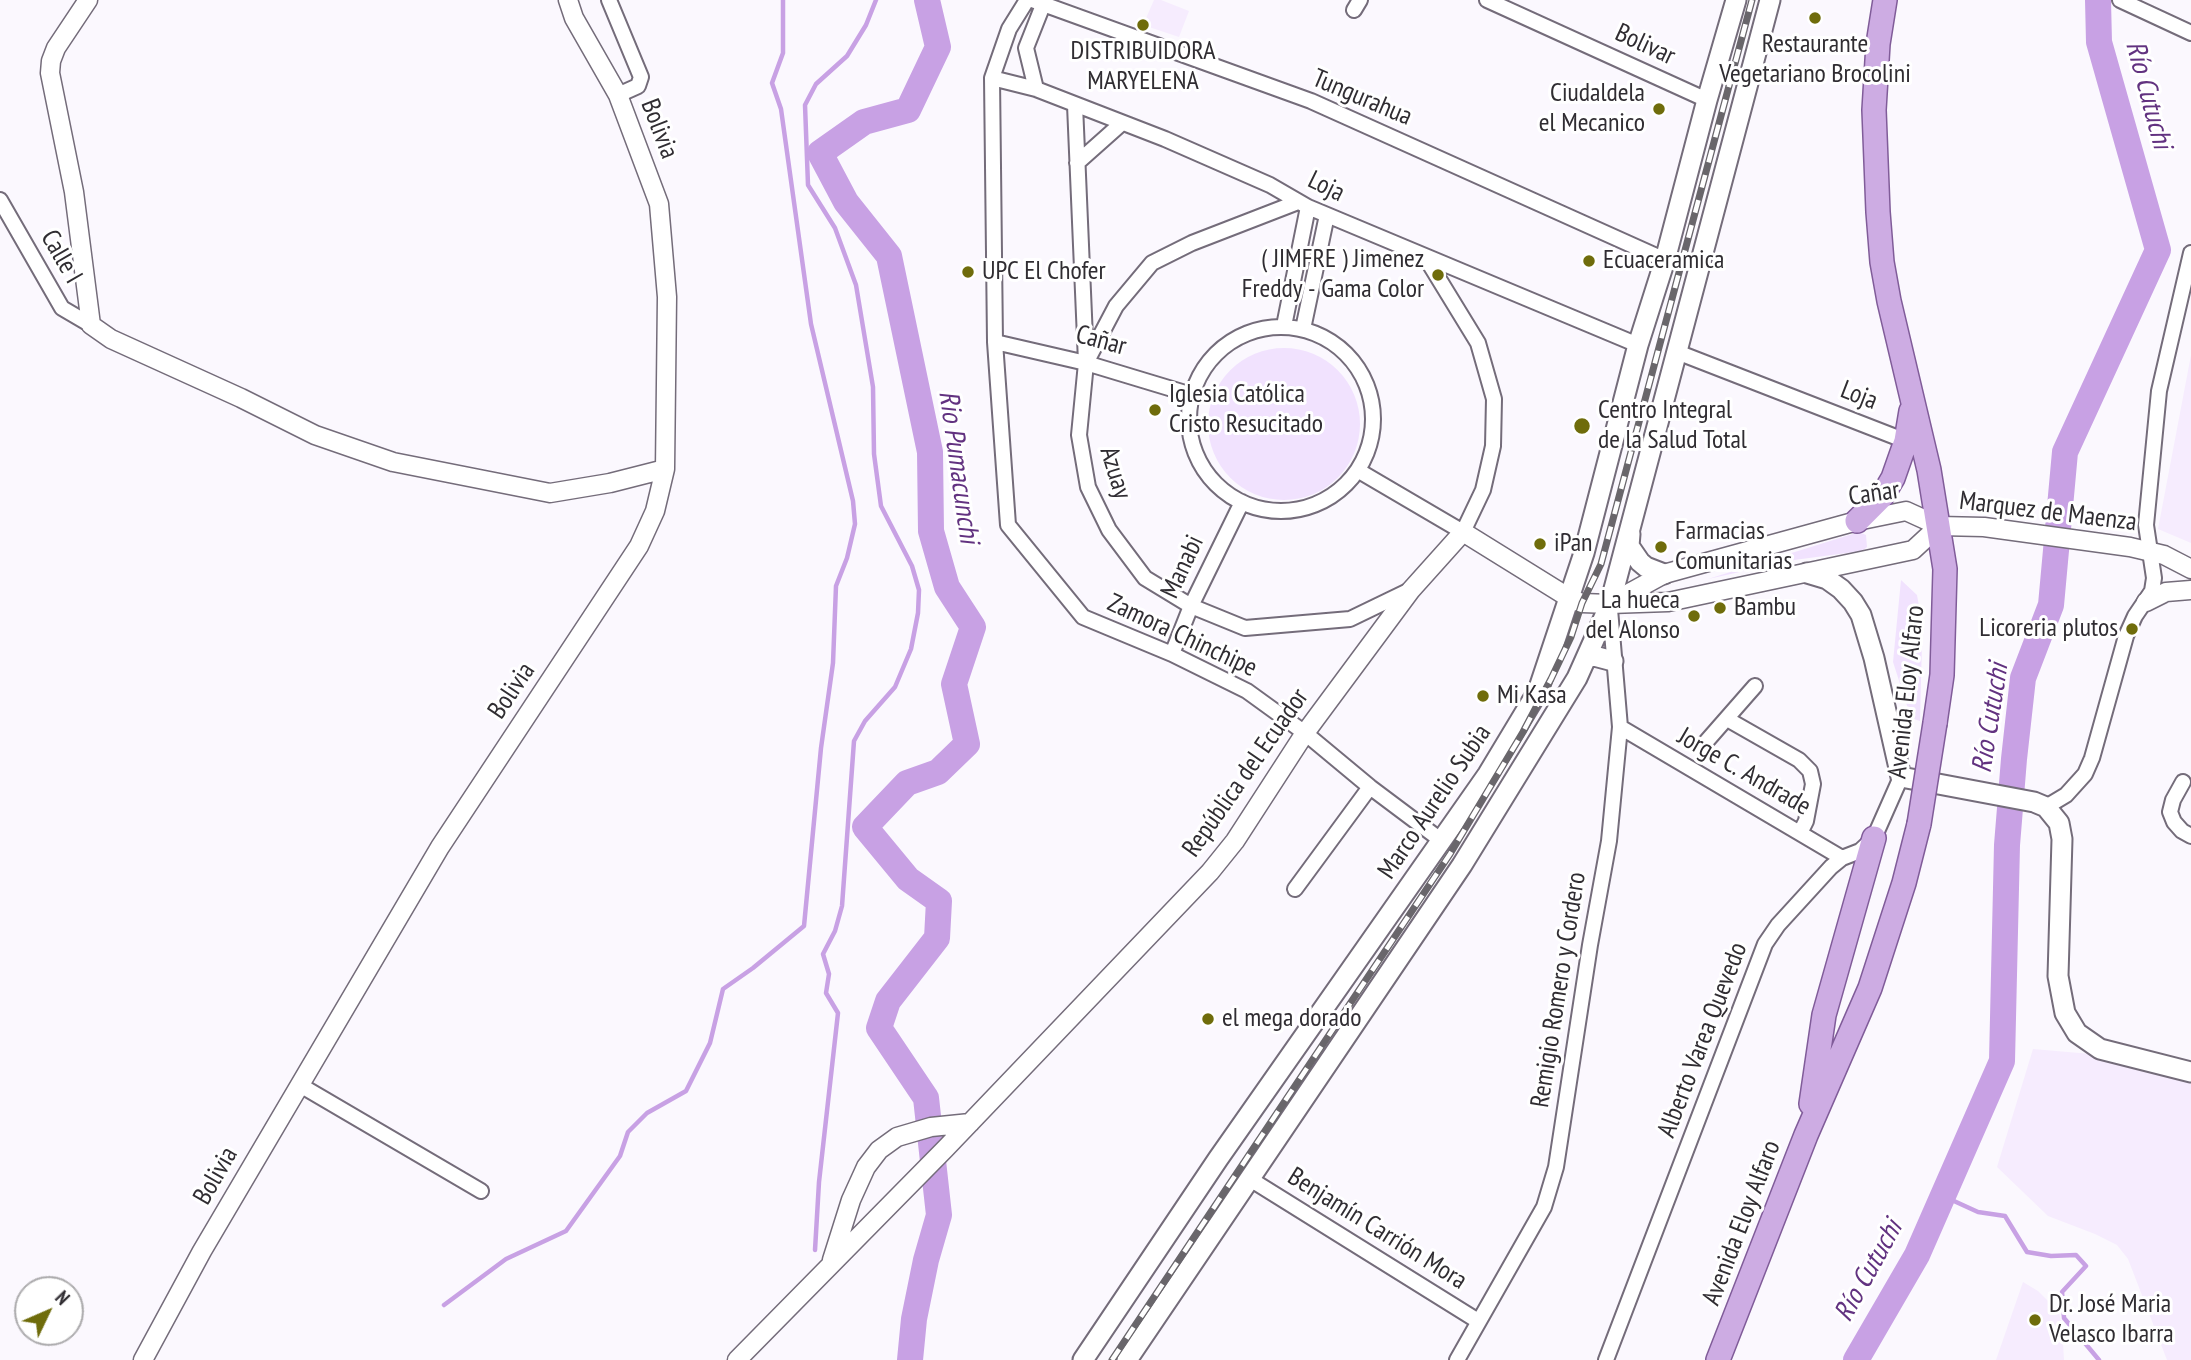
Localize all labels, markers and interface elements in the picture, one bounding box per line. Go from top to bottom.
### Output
marker: Restaurante Vegetariano Brocolini [1807,10,1823,26]
marker: DISTRIBUIDORA MARYELENA [1135,17,1151,33]
street label: Bolivar [1610,18,1680,72]
place label: Restaurante Vegetariano Brocolini [1719,29,1911,90]
place label: DISTRIBUIDORA MARYELENA [1071,36,1215,98]
water label: Río Cutuchi [2117,37,2179,153]
street label: Tungurahua [1307,63,1417,133]
place label: Ciudaldela el Mecanico [1539,78,1645,140]
street label: Bolivia [633,95,685,163]
marker: Ciudaldela el Mecanico [1651,101,1667,117]
street label: Loja [1303,165,1349,209]
street label: Calle I [33,225,89,289]
place label: ( JIMFRE ) Jimenez Freddy - Gama Color [1242,244,1424,306]
place label: Ecuaceramica [1603,245,1724,277]
marker: Ecuaceramica [1581,253,1597,269]
place label: UPC El Chofer [982,256,1106,288]
marker: UPC El Chofer [960,264,976,280]
marker: ( JIMFRE ) Jimenez Freddy - Gama Color [1430,267,1446,283]
street label: Cañar [1072,319,1130,363]
street label: Loja [1836,375,1882,417]
place label: Iglesia Católica Cristo Resucitado [1169,379,1323,440]
water label: Rio Pumacunchi [931,389,985,545]
place label: Centro Integral de la Salud Total [1598,395,1747,457]
marker: Iglesia Católica Cristo Resucitado [1147,402,1163,418]
marker: Centro Integral de la Salud Total [1572,416,1592,436]
street label: Azuay [1092,443,1138,503]
street label: Cañar [1847,475,1901,513]
street label: Marquez de Maenza [1958,486,2138,538]
place label: Farmacias Comunitarias [1675,516,1792,578]
place label: iPan [1554,528,1592,560]
street label: Manabi [1155,531,1211,603]
marker: iPan [1532,536,1548,552]
marker: Farmacias Comunitarias [1653,539,1669,555]
place label: La hueca del Alonso [1585,585,1680,646]
street label: Zamora Chinchipe [1102,588,1262,684]
place label: Bambu [1734,592,1796,624]
marker: Bambu [1712,600,1728,616]
street label: Avenida Eloy Alfaro [1882,604,1932,780]
marker: La hueca del Alonso [1686,608,1702,624]
place label: Licoreria plutos [1979,613,2118,645]
marker: Licoreria plutos [2124,621,2140,637]
street label: Bolivia [482,657,542,725]
water label: Río Cutuchi [1966,661,2016,775]
place label: Mi Kasa [1497,680,1567,712]
street label: República del Ecuador [1176,683,1316,863]
marker: Mi Kasa [1475,688,1491,704]
street label: Marco Aurelio Subia [1372,719,1498,885]
street label: Jorge C. Andrade [1672,721,1816,823]
street label: Remigio Romero y Cordero [1525,870,1593,1110]
street label: Alberto Varea Quevedo [1652,938,1754,1142]
place label: el mega dorado [1222,1003,1361,1035]
marker: el mega dorado [1200,1011,1216,1027]
street label: Avenida Eloy Alfaro [1696,1136,1788,1310]
street label: Bolivia [187,1142,245,1210]
street label: Benjamín Carrión Mora [1282,1161,1472,1297]
water label: Río Cutuchi [1828,1215,1910,1327]
north arrow [14,1276,84,1346]
text: N [50,1286,75,1310]
place label: Dr. José Maria Velasco Ibarra [2049,1289,2174,1350]
marker: Dr. José Maria Velasco Ibarra [2027,1312,2043,1328]

